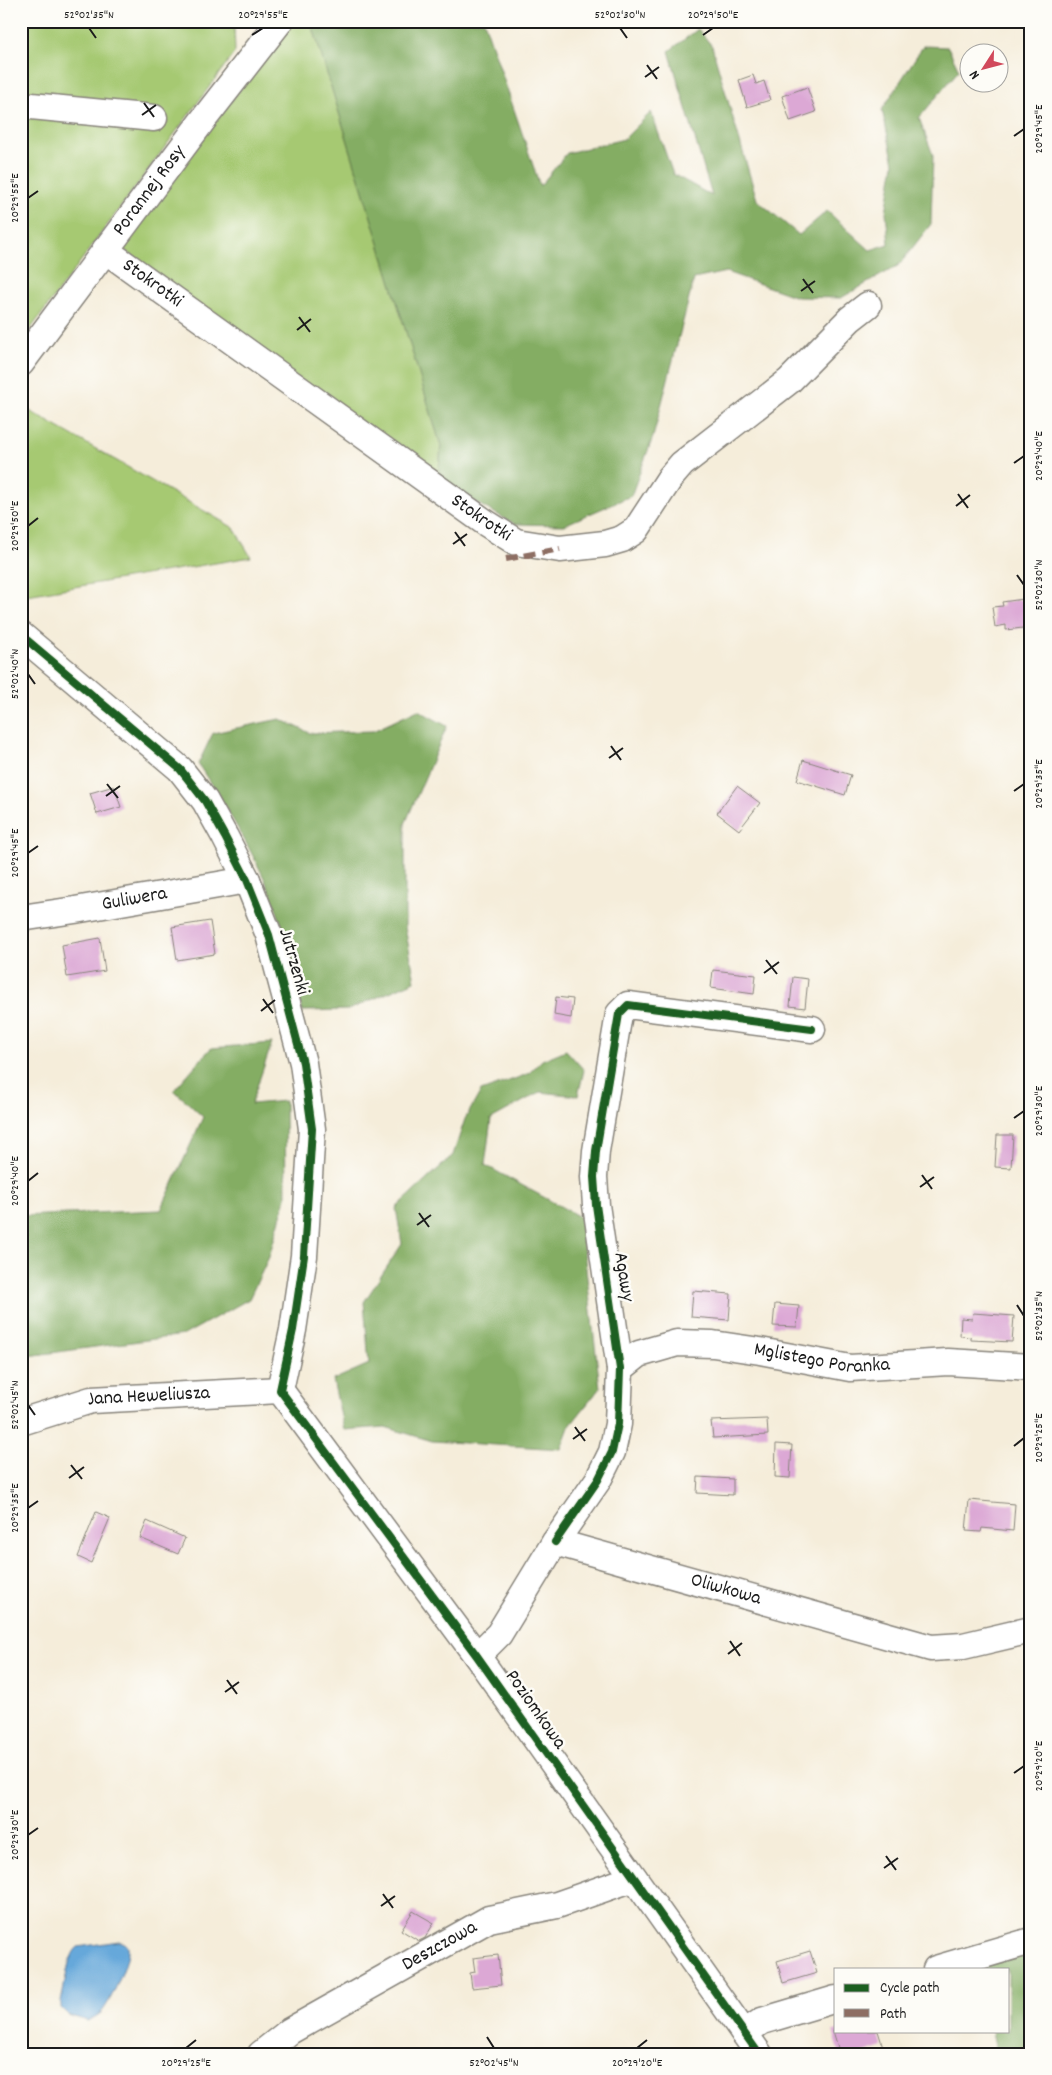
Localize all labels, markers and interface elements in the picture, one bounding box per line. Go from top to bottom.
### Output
text: 52°02'35"N [64,7,114,24]
text: 20°29'55"E [238,7,288,24]
text: 52°02'30"N [595,7,646,24]
text: 20°29'50"E [688,7,739,24]
north arrow [960,42,1010,92]
text: N [965,66,985,83]
text: 20°29'45"E [1031,104,1048,154]
street label: Porannej Rosy [107,139,194,242]
text: 20°29'55"E [7,173,24,223]
street label: Stokrotki [116,252,189,315]
text: 20°29'40"E [1031,430,1048,481]
street label: Stokrotki [444,488,517,550]
text: 20°29'50"E [7,500,24,551]
text: 52°02'30"N [1031,559,1048,610]
text: 52°02'40"N [7,649,24,699]
text: 20°29'35"E [1031,759,1048,809]
text: 20°29'45"E [7,828,24,878]
street label: Guliwera [100,880,170,919]
street label: Jutrzenki [270,925,316,999]
text: 20°29'30"E [1031,1085,1048,1136]
text: 20°29'40"E [7,1155,24,1206]
street label: Agawy [605,1250,641,1305]
text: 52°02'35"N [1031,1291,1048,1341]
street label: Mglistego Poranka [752,1336,891,1383]
text: 52°02'45"N [7,1380,24,1430]
street label: Jana Heweliusza [83,1380,211,1415]
text: 20°29'25"E [1031,1413,1048,1463]
text: 20°29'35"E [7,1483,24,1533]
street label: Oliwkowa [687,1567,765,1614]
street label: Poziomkowa [497,1665,573,1756]
text: 20°29'20"E [1031,1740,1048,1791]
text: 20°29'30"E [7,1809,24,1860]
street label: Deszczowa [397,1914,483,1979]
legend [834,1968,1010,2032]
text: Cycle path [880,1978,940,2000]
text: Path [880,2004,906,2026]
text: 20°29'25"E [161,2055,211,2072]
text: 52°02'45"N [469,2055,519,2072]
text: 20°29'20"E [612,2055,663,2072]

